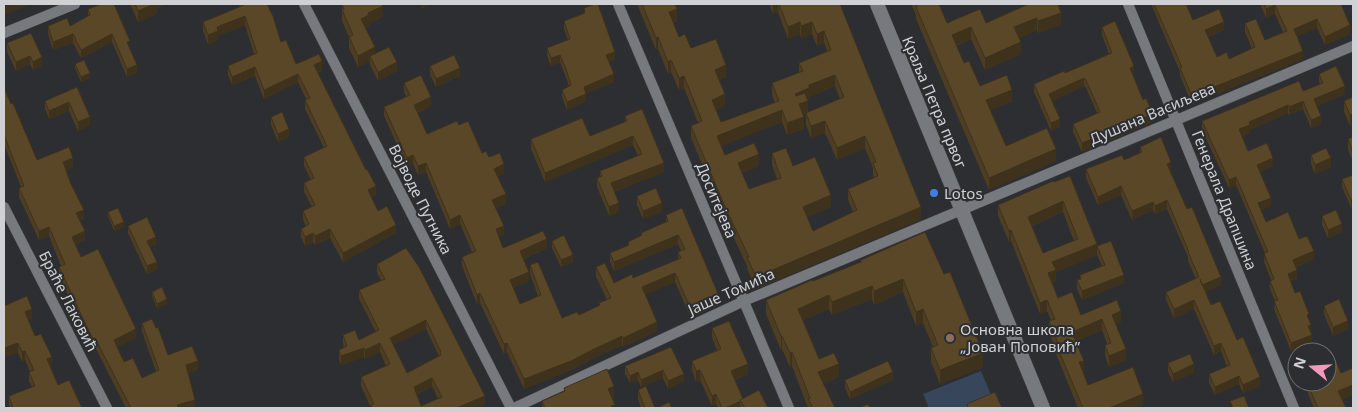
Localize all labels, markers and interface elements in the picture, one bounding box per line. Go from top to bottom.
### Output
street label: Краља Петра првог [898,33,972,171]
street label: Душана Васиљева [1086,77,1218,149]
street label: Генерала Драпшина [1188,127,1262,273]
street label: Војводе Путника [385,140,457,258]
street label: Доситејева [692,159,742,241]
place label: Lotos [944,183,983,203]
marker: Lotos [928,187,940,199]
street label: Браће Лаковић [35,247,103,355]
street label: Јаше Томића [683,263,778,320]
place label: Основна школа „Јован Поповић” [960,319,1081,356]
marker: Основна школа „Јован Поповић” [944,332,956,344]
north arrow [1287,342,1337,392]
text: N [1288,354,1310,371]

